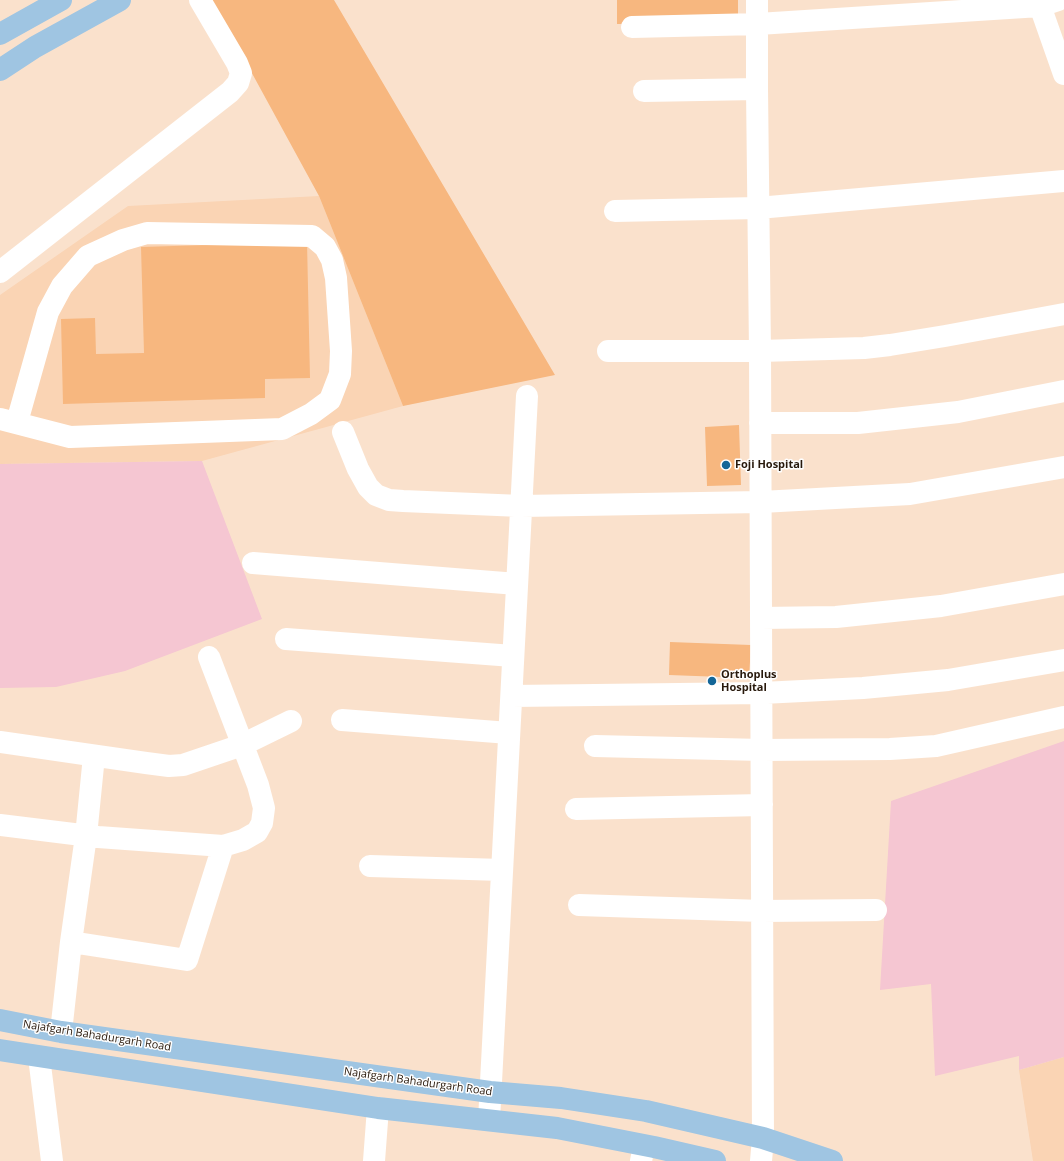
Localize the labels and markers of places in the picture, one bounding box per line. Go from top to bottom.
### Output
place label: Foji Hospital [735,458,803,472]
marker: Foji Hospital [720,459,732,471]
place label: Orthoplus Hospital [721,668,777,694]
marker: Orthoplus Hospital [706,675,718,687]

